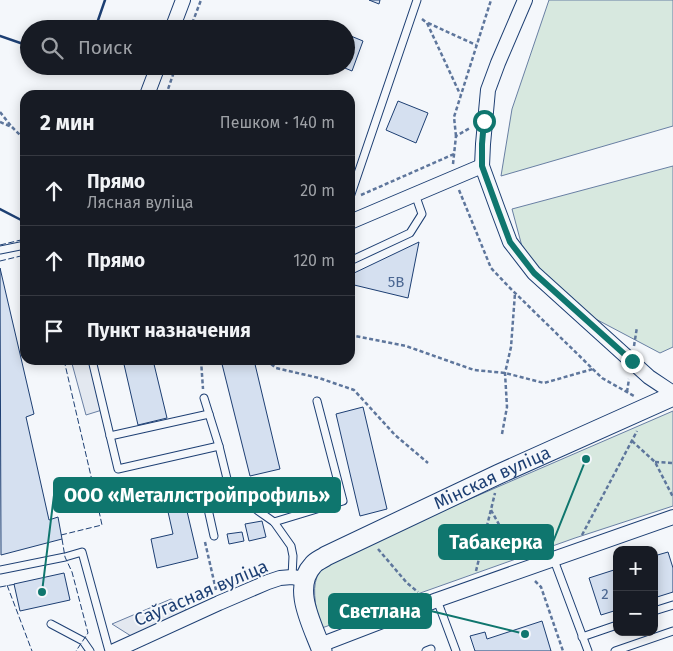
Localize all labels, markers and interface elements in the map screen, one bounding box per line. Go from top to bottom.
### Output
search box [20,20,355,75]
icon: search [38,34,66,62]
text: Поиск [78,36,132,59]
text: 2 мин [40,110,95,136]
route start [473,110,496,133]
text: Пешком · 140 m [220,113,335,132]
text: Прямо [87,170,145,193]
icon: ahead [40,177,68,205]
text: 20 m [300,181,335,200]
text: Лясная вуліца [87,193,194,212]
icon: ahead [40,247,68,275]
text: Прямо [87,249,145,272]
text: 120 m [293,251,335,270]
house number: 5В [388,273,404,291]
icon: arrive [40,317,68,345]
text: Пункт назначения [87,319,251,342]
route end [621,350,644,373]
street label: Мінская вуліца [430,441,554,514]
callout: ООО «Металлстройпрофиль» [54,478,340,512]
text: ООО «Металлстройпрофиль» [64,484,330,507]
callout: Табакерка [439,525,553,559]
text: Табакерка [449,531,543,554]
map controls [613,546,658,636]
button: + [613,546,658,591]
street label: Саўгасная вуліца [131,555,271,631]
house number: 2 [601,585,609,603]
button: − [613,591,658,636]
callout: Светлана [329,594,431,628]
text: Светлана [339,600,421,623]

